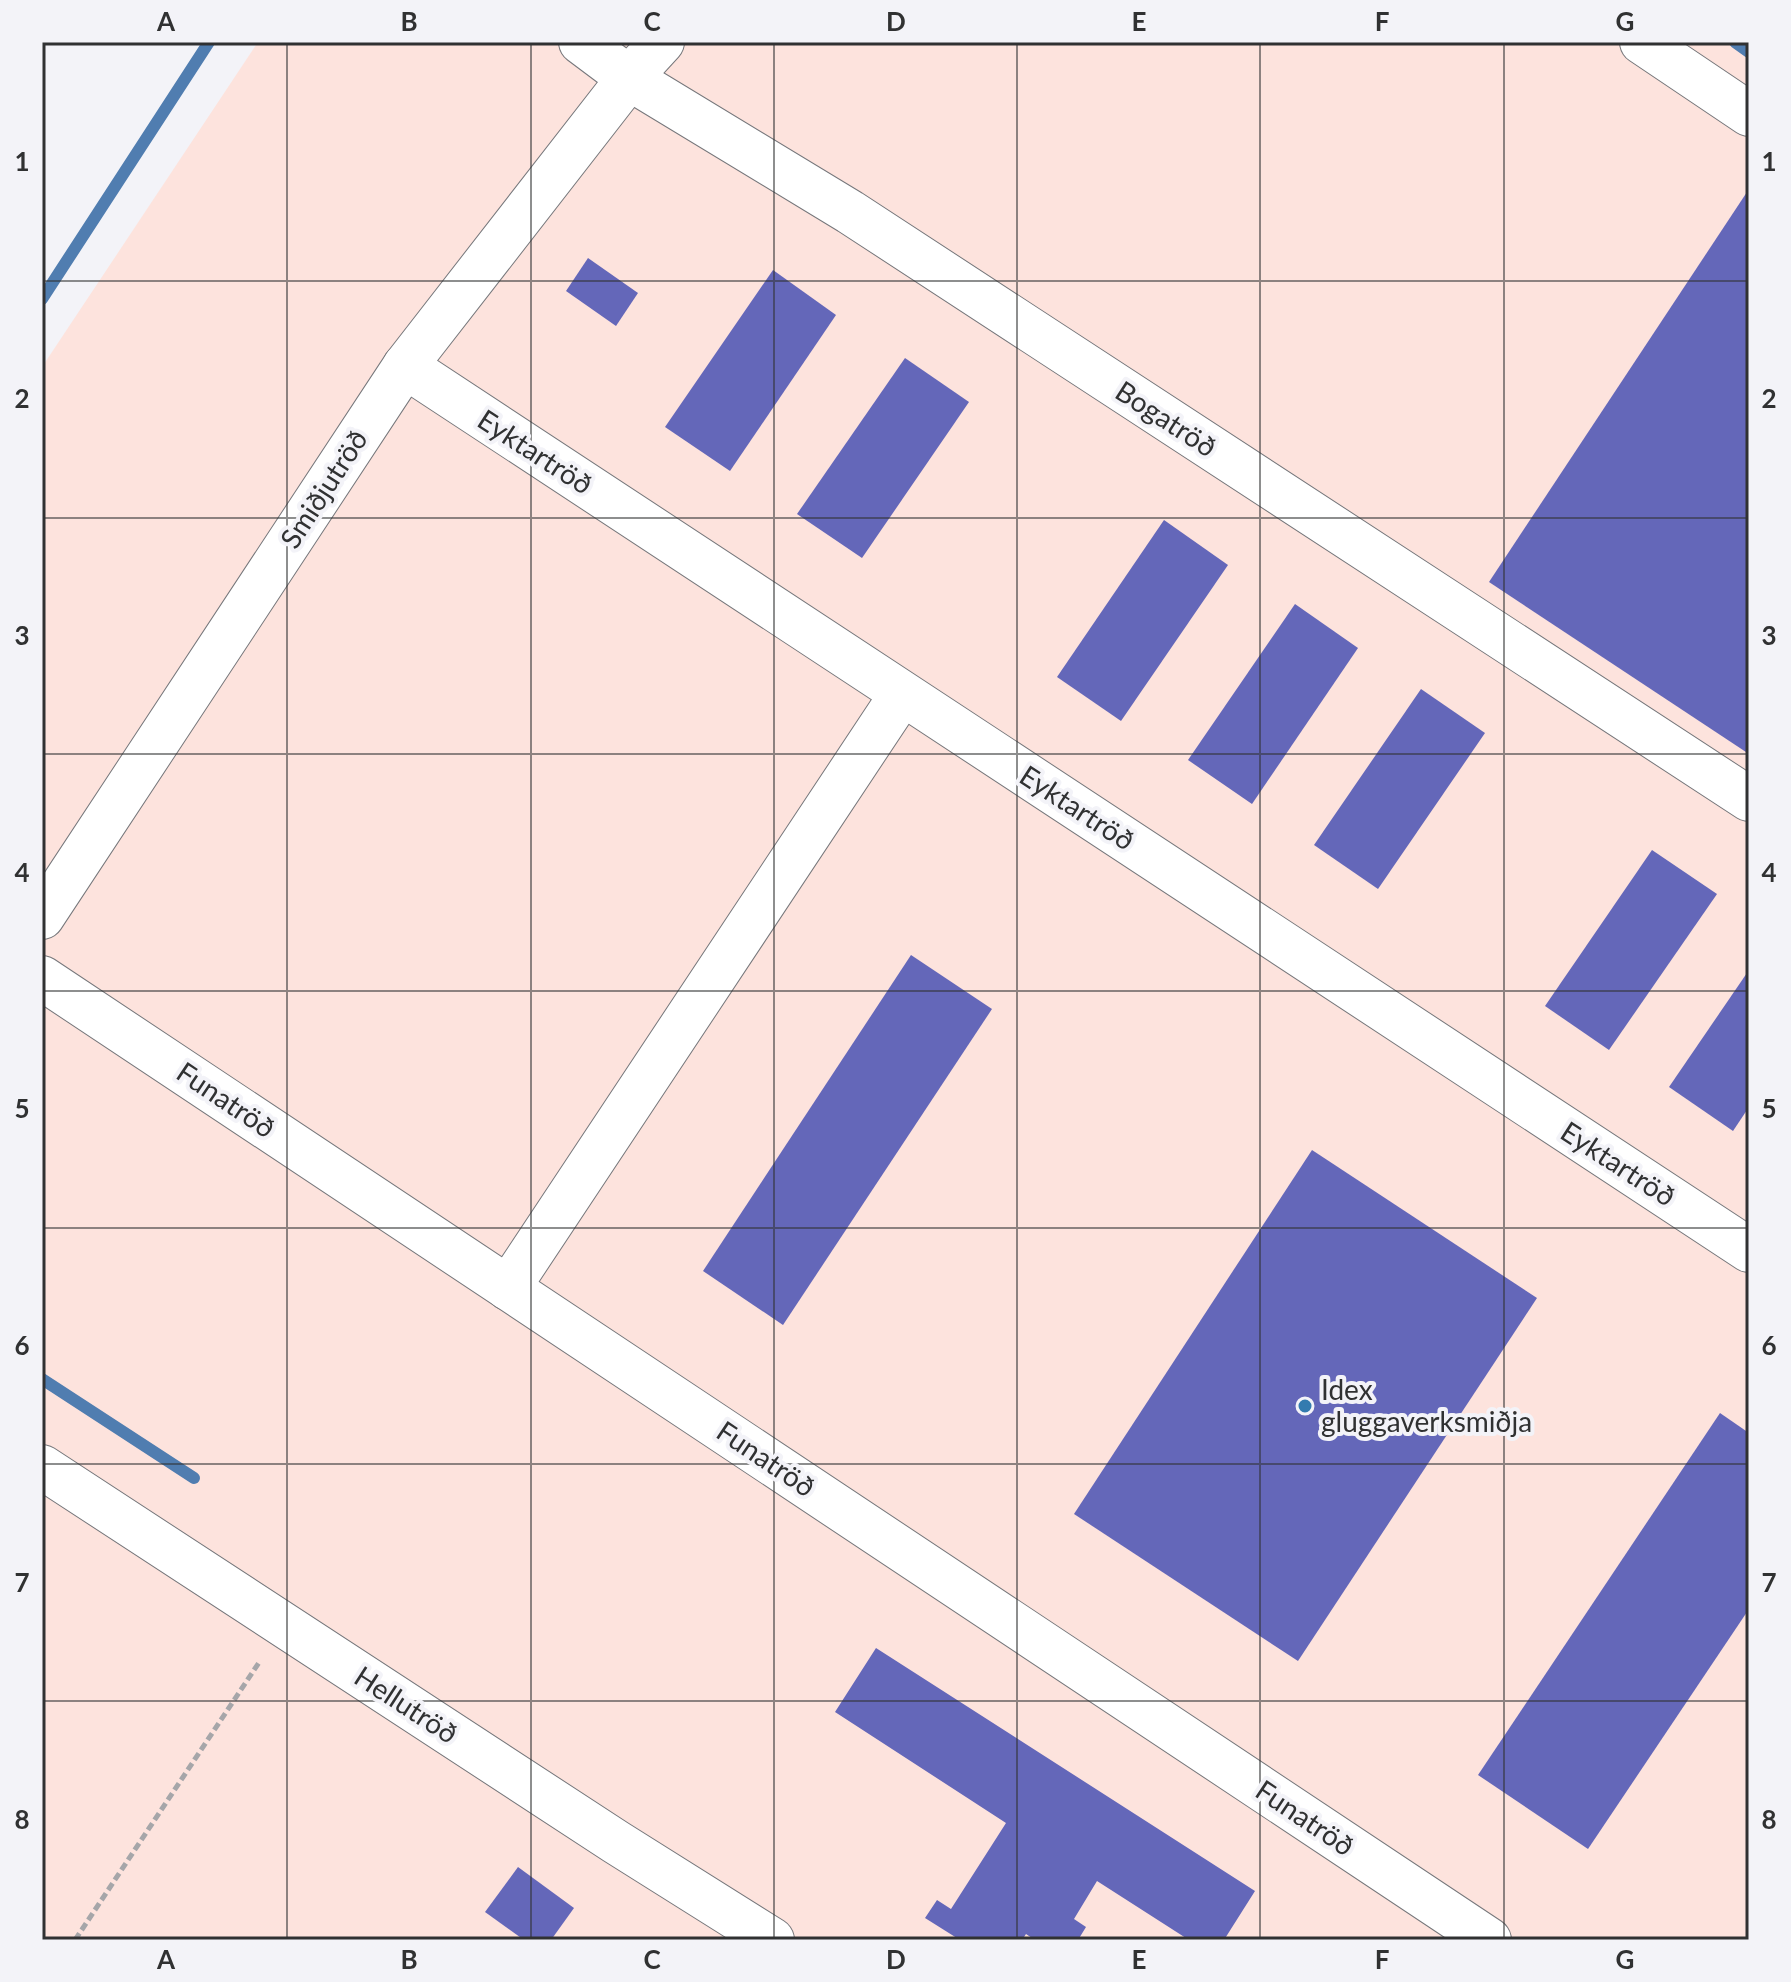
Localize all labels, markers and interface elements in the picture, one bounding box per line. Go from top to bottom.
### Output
text: A [156,5,176,37]
text: B [400,5,418,37]
text: C [643,5,661,37]
text: D [886,5,906,37]
text: E [1132,5,1146,37]
text: F [1375,5,1389,37]
text: G [1616,5,1634,37]
text: 1 [14,145,30,177]
text: 1 [1761,145,1777,177]
street label: Bogatröð [1110,373,1223,463]
text: 2 [14,382,30,414]
text: 2 [1761,382,1777,414]
street label: Eyktartröð [472,402,599,501]
street label: Smiðjutröð [272,423,374,554]
text: 3 [14,619,30,651]
text: 3 [1761,619,1777,651]
street label: Eyktartröð [1014,758,1141,857]
text: 4 [14,856,30,888]
text: 4 [1761,856,1777,888]
street label: Funatröð [171,1054,282,1144]
text: 5 [14,1092,30,1124]
text: 5 [1761,1092,1777,1124]
street label: Eyktartröð [1555,1114,1682,1213]
text: 6 [14,1329,30,1361]
text: 6 [1761,1329,1777,1361]
place label: Idex gluggaverksmiðja [1321,1372,1532,1438]
marker: Idex gluggaverksmiðja [1296,1397,1314,1415]
street label: Funatröð [711,1413,822,1503]
text: 7 [14,1566,30,1598]
text: 7 [1761,1566,1777,1598]
street label: Hellutröð [349,1658,464,1750]
street label: Funatröð [1250,1772,1361,1862]
text: 8 [14,1803,30,1835]
text: 8 [1761,1803,1777,1835]
text: A [156,1943,176,1975]
text: B [400,1943,418,1975]
text: C [643,1943,661,1975]
text: D [886,1943,906,1975]
text: E [1132,1943,1146,1975]
text: F [1375,1943,1389,1975]
text: G [1616,1943,1634,1975]

